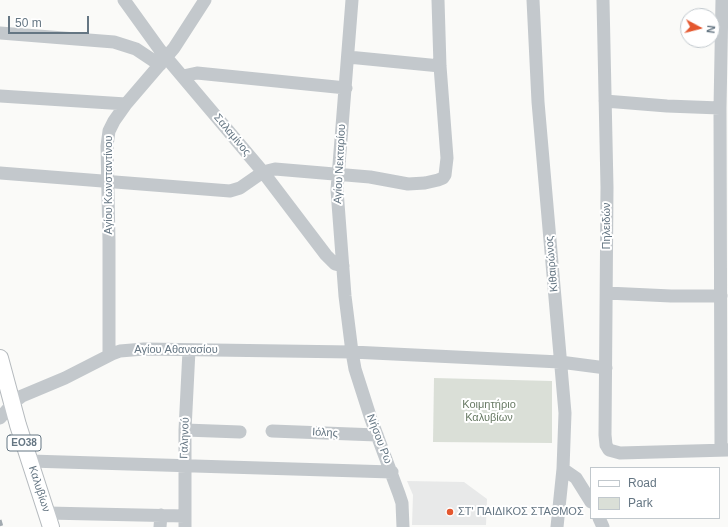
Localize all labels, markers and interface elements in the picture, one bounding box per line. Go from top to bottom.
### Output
scale bar [10,8,91,34]
north arrow [680,8,720,48]
text: 50 m [15,16,42,30]
text: N [704,25,717,34]
street label: Σαλαμίνος [211,111,253,159]
street label: Αγίου Νεκταρίου [331,124,349,204]
street label: Αγίου Κωνσταντίνου [102,136,116,234]
street label: Πηλειδών [600,202,614,250]
street label: Κιθαιρώνος [543,235,561,293]
street label: Αγίου Αθανασίου [134,343,218,357]
park label: Κοιμητήριο Καλυβίων [462,398,516,424]
street label: Νήσου Ρω [364,412,394,466]
street label: Γαληνού [178,417,192,459]
street label: Ιόλης [312,426,338,440]
road number: ΕΟ38 [7,435,41,451]
street label: Καλυβίων [25,464,53,514]
legend [590,467,720,519]
text: Road [628,476,657,490]
text: Park [628,496,653,510]
place label: ΣΤ' ΠΑΙΔΙΚΟΣ ΣΤΑΘΜΟΣ [458,505,584,519]
marker: ΣΤ' ΠΑΙΔΙΚΟΣ ΣΤΑΘΜΟΣ [445,507,455,517]

